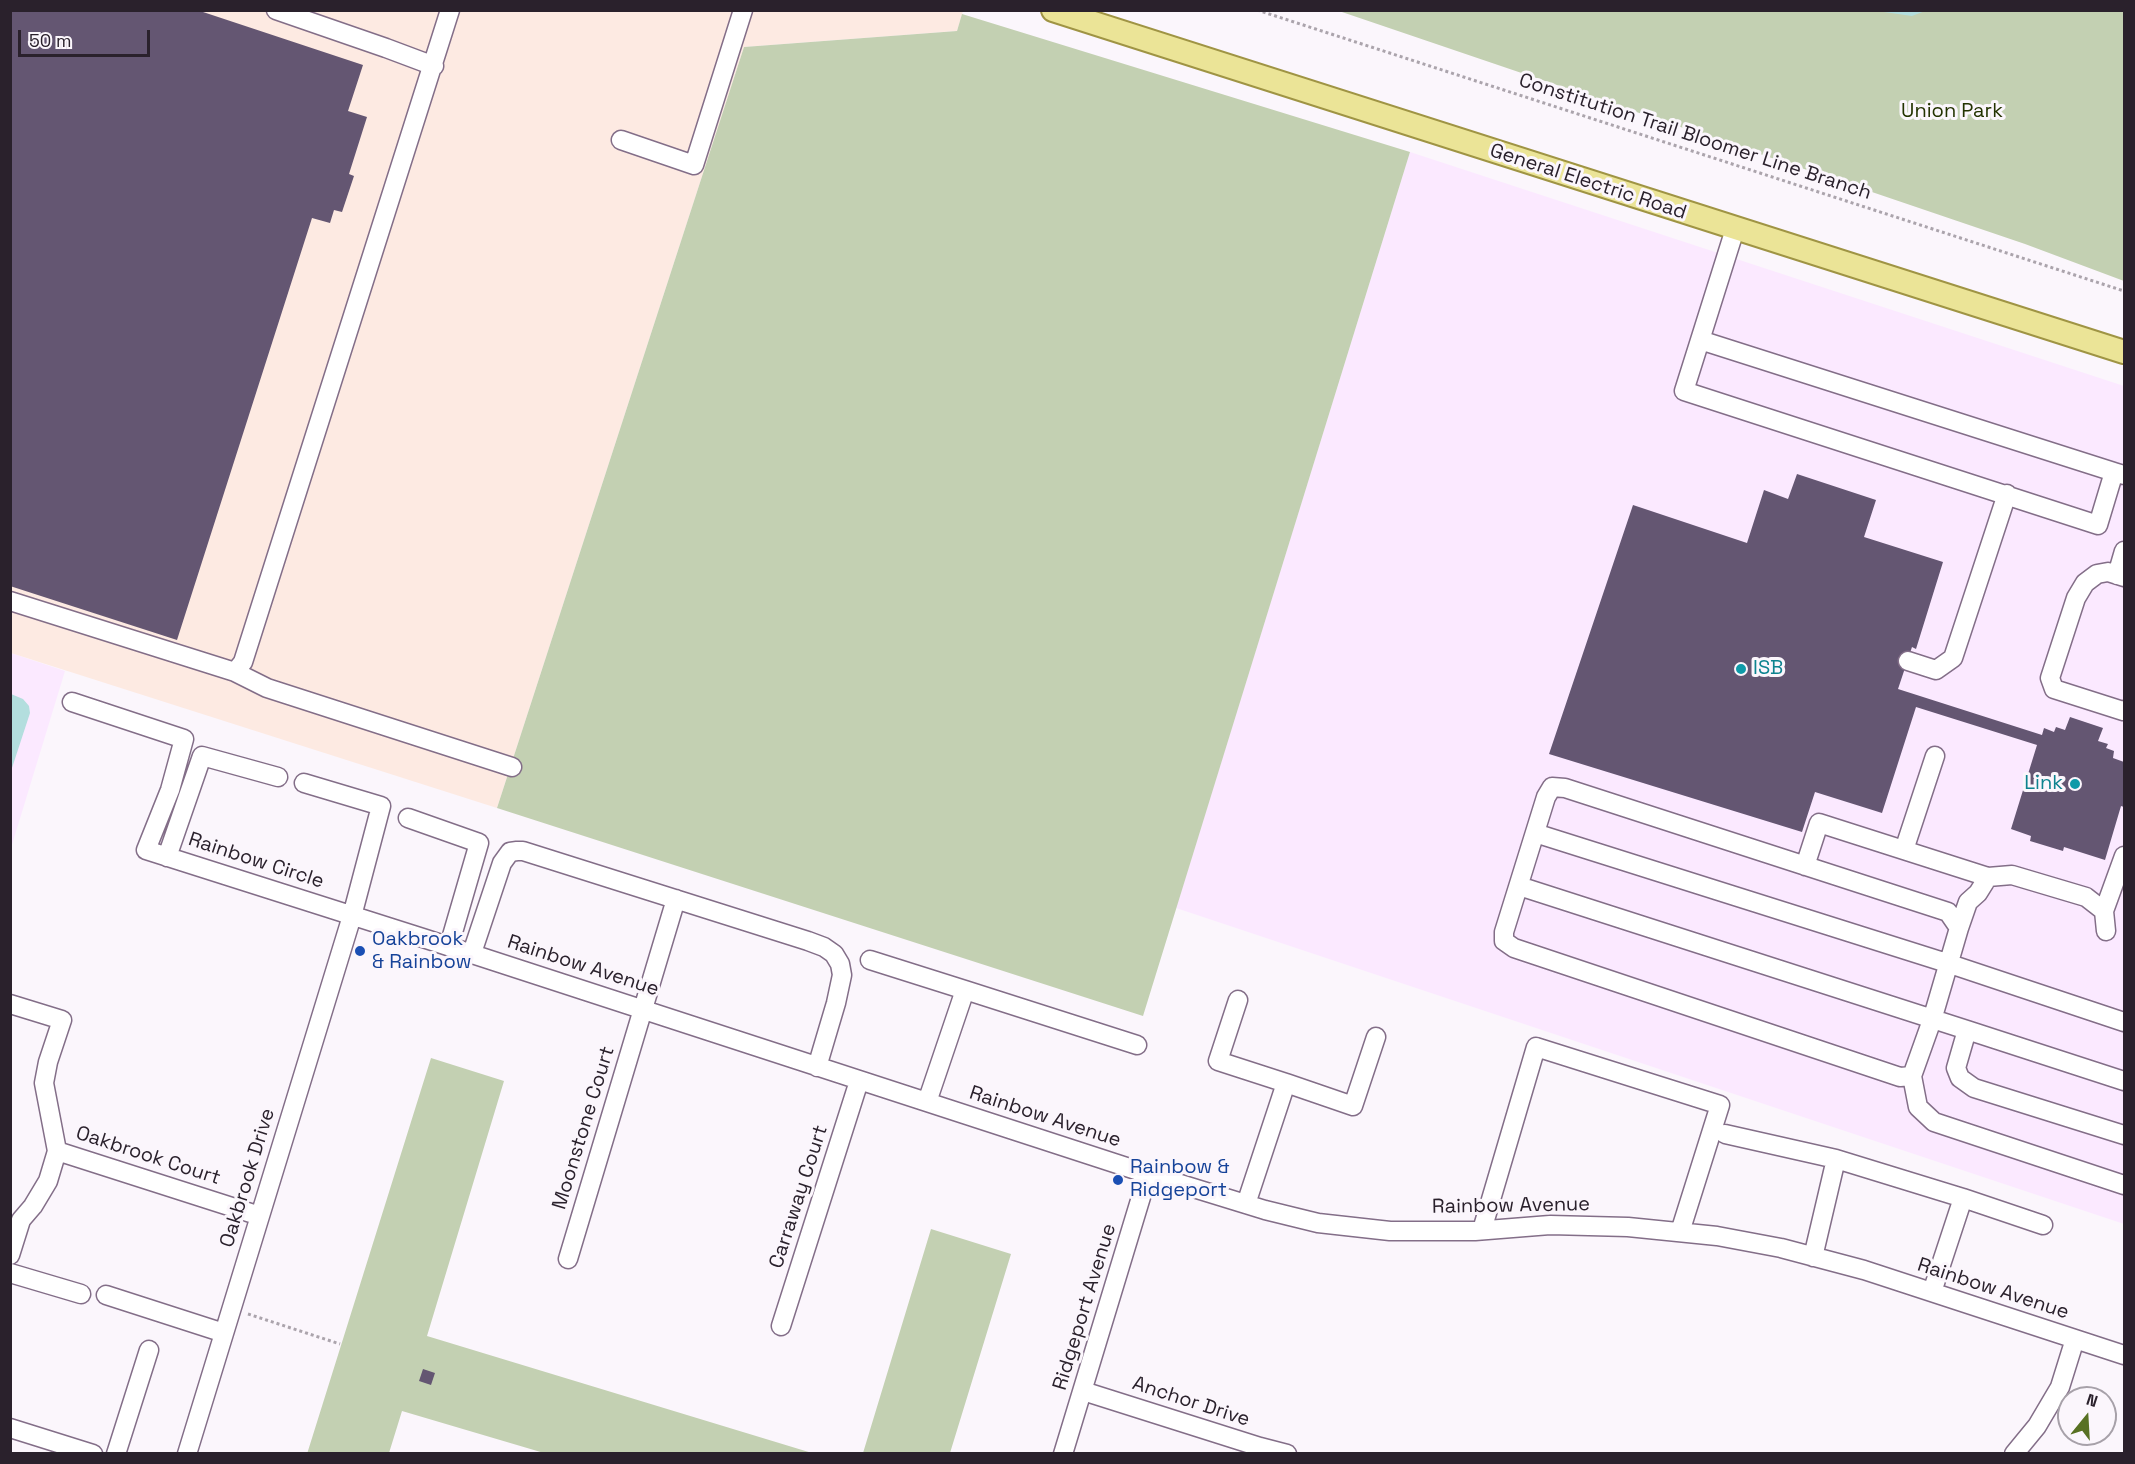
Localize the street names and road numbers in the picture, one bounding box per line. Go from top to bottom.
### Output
street label: Constitution Trail Bloomer Line Branch [1516,69,1874,205]
street label: General Electric Road [1487,139,1689,225]
street label: Rainbow Circle [185,828,327,894]
street label: Rainbow Avenue [504,930,662,1002]
street label: Moonstone Court [548,1044,620,1212]
street label: Rainbow Avenue [966,1081,1124,1153]
street label: Oakbrook Drive [215,1106,281,1250]
street label: Oakbrook Court [73,1121,223,1191]
street label: Carraway Court [765,1122,833,1272]
street label: Rainbow Avenue [1432,1193,1590,1219]
street label: Ridgeport Avenue [1048,1221,1122,1393]
street label: Rainbow Avenue [1914,1253,2072,1325]
street label: Anchor Drive [1129,1372,1253,1432]

